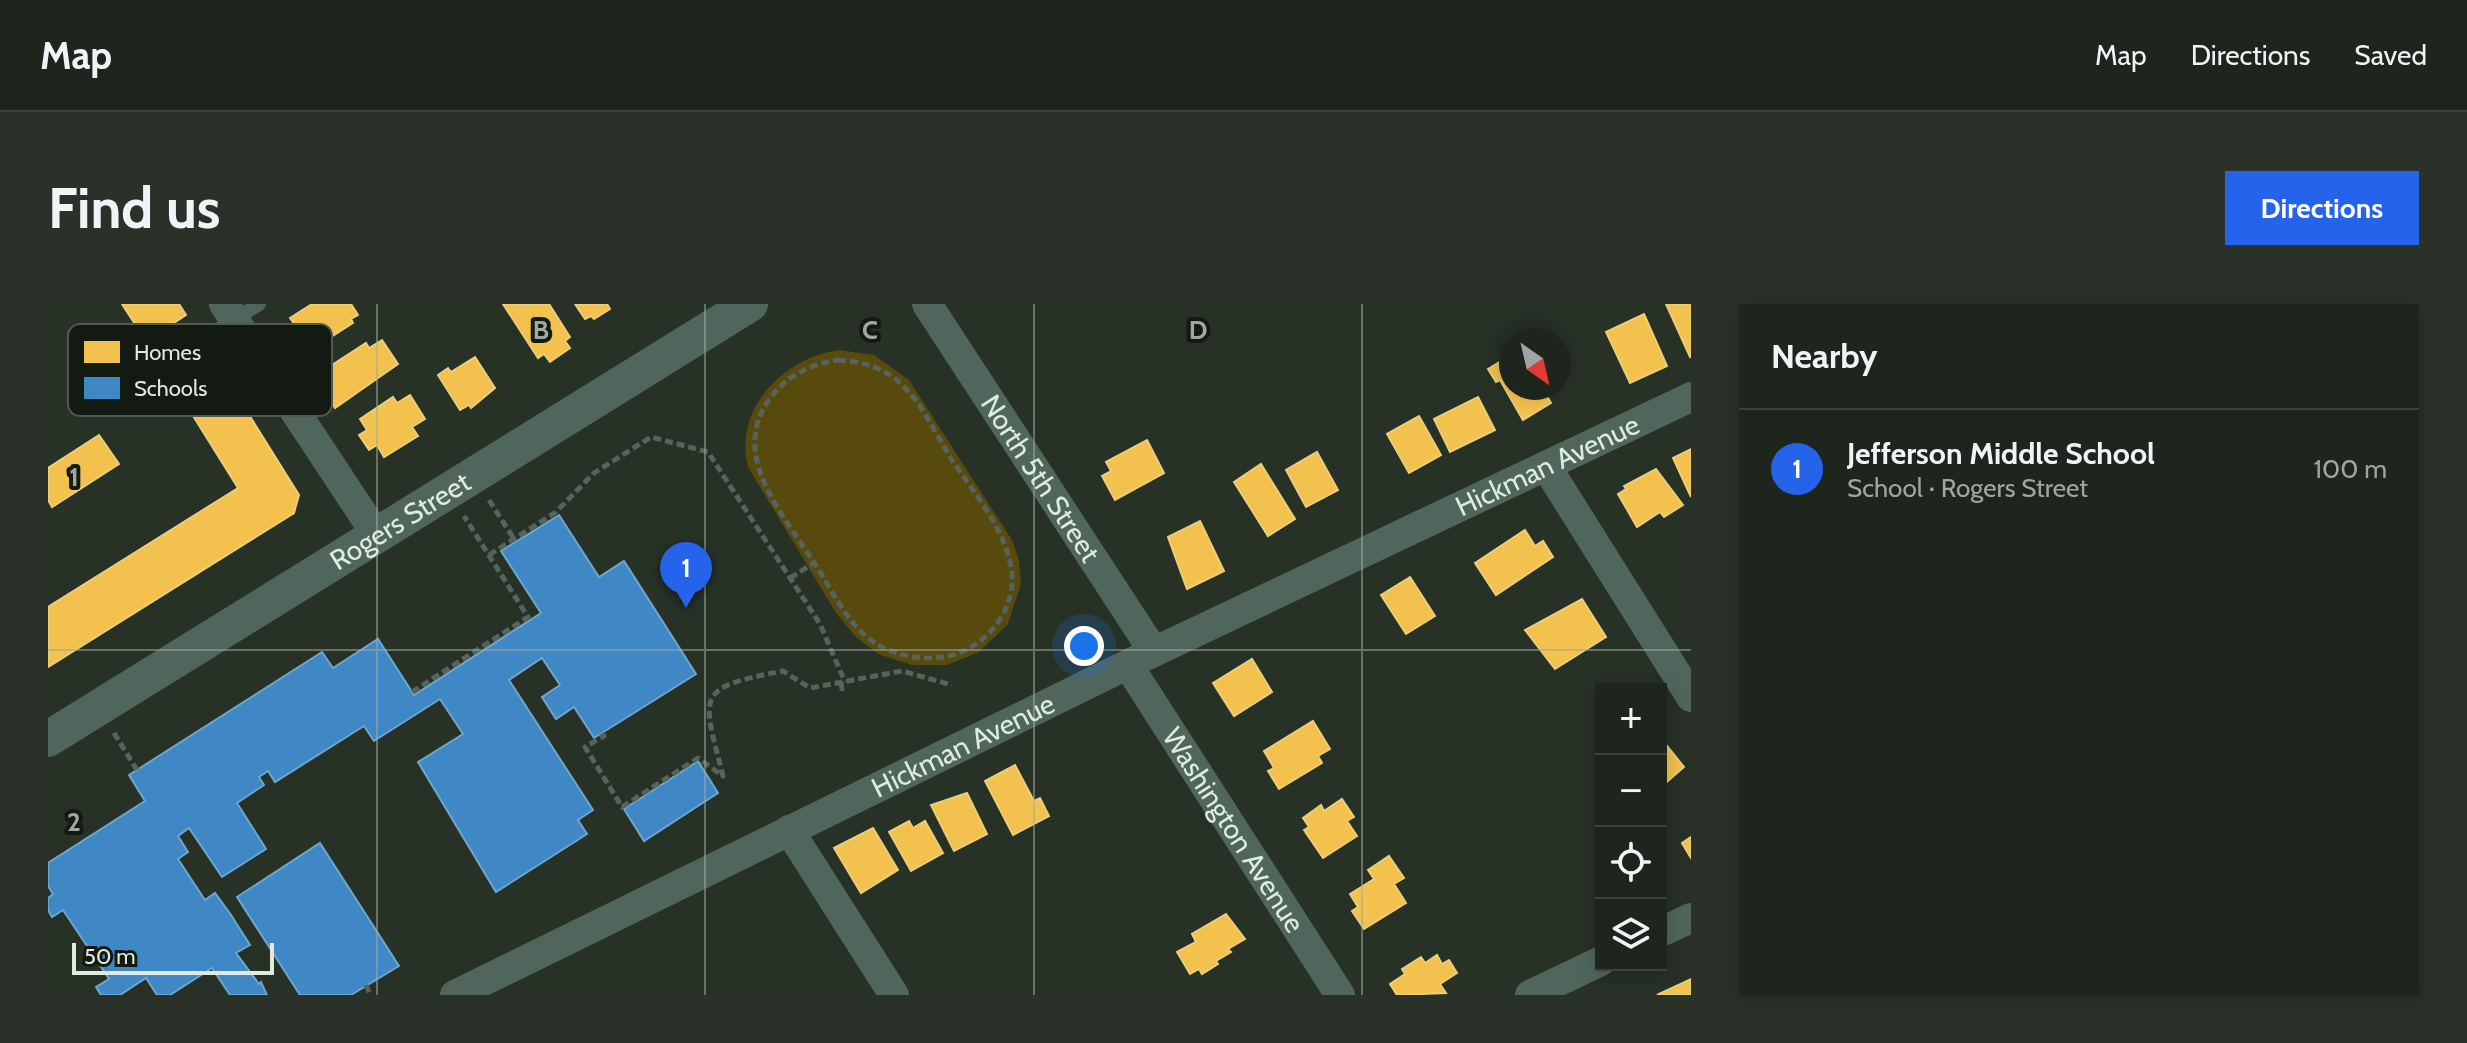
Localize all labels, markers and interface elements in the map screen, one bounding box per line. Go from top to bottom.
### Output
text: Map [40,32,112,79]
text: Map [2095,38,2147,72]
text: Directions [2191,38,2310,72]
text: Saved [2354,38,2427,72]
button: Directions [2225,171,2419,245]
text: Find us [48,174,221,242]
text: B [533,314,549,346]
text: C [862,314,878,346]
text: D [1189,314,1207,346]
legend [68,324,332,416]
north arrow [1499,328,1571,400]
text: Nearby [1771,335,1878,377]
text: Homes [134,339,201,366]
text: Schools [134,375,207,402]
street label: North 5th Street [974,388,1107,568]
street label: Hickman Avenue [1450,407,1645,523]
text: Jefferson Middle School [1847,435,2155,472]
text: 1 [1792,453,1802,485]
text: 100 m [2314,453,2387,485]
text: 1 [69,461,79,493]
street label: Rogers Street [323,465,476,577]
text: School · Rogers Street [1847,472,2088,504]
pin: 1 [660,542,712,608]
your location [1064,626,1104,666]
map controls [1595,683,1667,971]
button: + [1595,683,1667,755]
street label: Hickman Avenue [866,686,1060,805]
street label: Washington Avenue [1156,721,1312,939]
button: − [1595,755,1667,827]
text: 2 [67,806,81,838]
button: locate [1595,827,1667,899]
button: layers [1595,899,1667,971]
scale bar [72,939,274,975]
text: 50 m [84,943,136,970]

